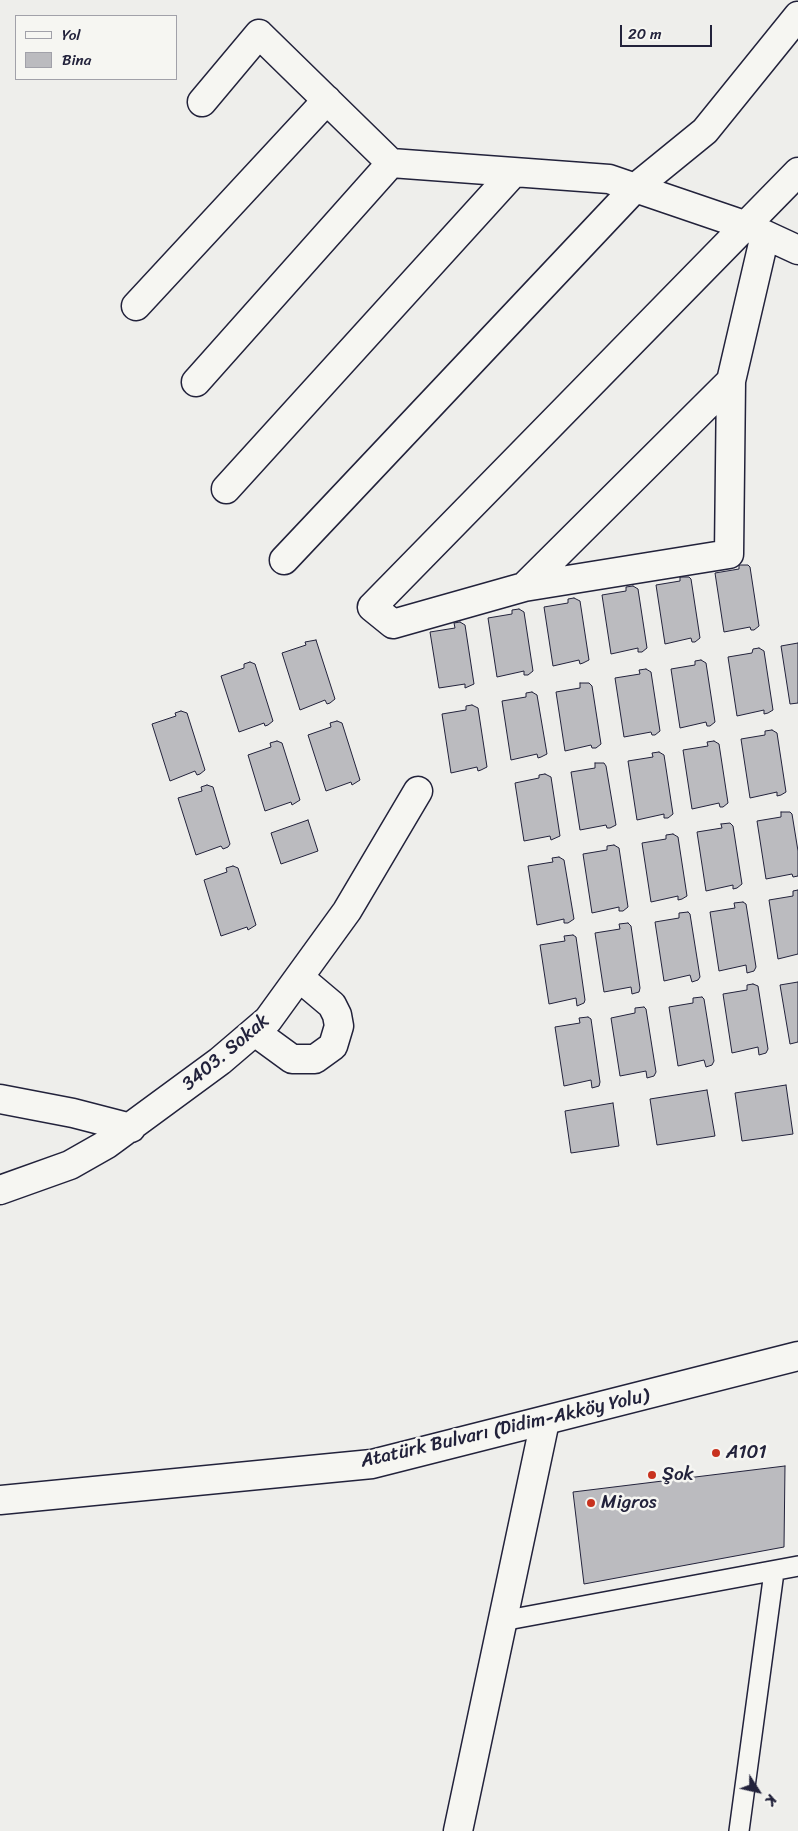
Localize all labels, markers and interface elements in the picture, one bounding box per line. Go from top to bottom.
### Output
legend [15,15,178,80]
scale bar [623,15,716,47]
text: 20 m [628,21,662,47]
text: Yol [62,22,81,48]
text: Bina [62,47,91,73]
street label: 3403. Sokak [178,1010,274,1096]
street label: Atatürk Bulvarı (Didim-Akköy Yolu) [359,1385,651,1473]
place label: A101 [726,1442,767,1464]
marker: A101 [710,1447,722,1459]
place label: Şok [662,1464,694,1486]
marker: Şok [646,1469,658,1481]
place label: Migros [601,1492,657,1514]
marker: Migros [585,1497,597,1509]
north arrow [733,1766,783,1816]
text: K [758,1789,783,1811]

